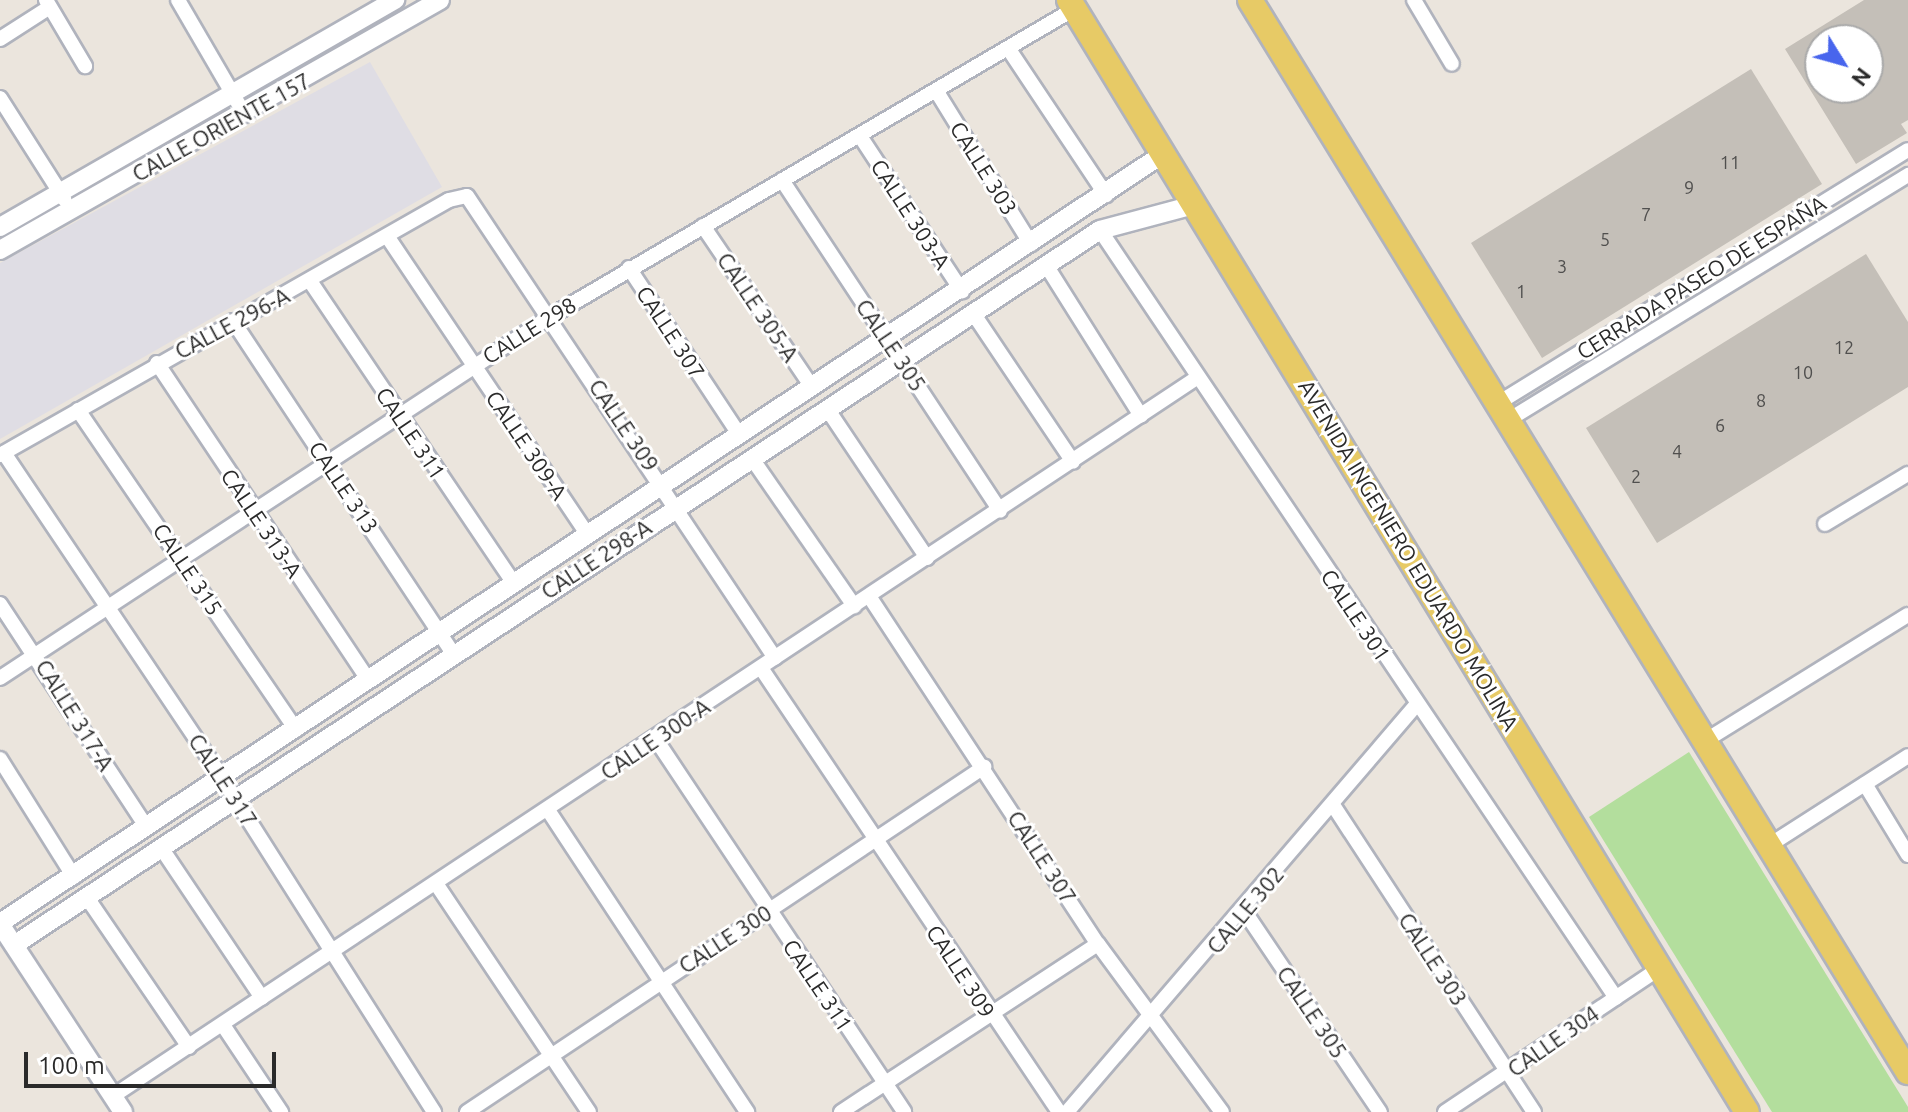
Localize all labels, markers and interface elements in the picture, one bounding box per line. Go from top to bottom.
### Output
north arrow [1804,24,1884,104]
text: N [1847,63,1877,92]
street label: CALLE ORIENTE 157 [127,67,315,187]
street label: CALLE 303 [945,116,1023,220]
house number: 11 [1720,151,1740,173]
street label: CALLE 303-A [866,154,956,274]
house number: 9 [1684,176,1694,198]
street label: CERRADA PASEO DE ESPAÑA [1572,189,1830,365]
house number: 7 [1641,203,1651,225]
house number: 5 [1600,228,1610,250]
street label: CALLE 305-A [712,247,804,367]
house number: 3 [1557,255,1567,277]
house number: 1 [1516,280,1526,302]
street label: CALLE 307 [631,281,711,383]
street label: CALLE 296-A [170,282,294,364]
street label: CALLE 298 [477,291,581,369]
street label: CALLE 305 [851,294,931,396]
house number: 12 [1834,336,1854,358]
house number: 10 [1793,361,1813,383]
street label: CALLE 309 [584,374,664,476]
street label: AVENIDA INGENIERO EDUARDO MOLINA [1293,375,1525,735]
street label: CALLE 311 [371,382,451,484]
street label: CALLE 309-A [481,385,573,505]
house number: 8 [1756,389,1766,411]
house number: 6 [1715,414,1725,436]
street label: CALLE 313 [304,436,384,538]
house number: 4 [1672,440,1682,462]
street label: CALLE 313-A [216,463,308,583]
house number: 2 [1631,465,1641,487]
street label: CALLE 298-A [536,514,656,604]
street label: CALLE 315 [148,518,228,620]
street label: CALLE 301 [1316,564,1396,666]
street label: CALLE 317-A [30,655,120,775]
street label: CALLE 300-A [595,693,715,785]
street label: CALLE 317 [183,729,263,831]
street label: CALLE 307 [1002,806,1082,908]
street label: CALLE 302 [1201,861,1289,959]
street label: CALLE 300 [674,899,776,979]
street label: CALLE 303 [1393,908,1473,1010]
street label: CALLE 309 [921,920,1001,1022]
street label: CALLE 311 [778,934,858,1036]
street label: CALLE 305 [1272,961,1352,1063]
street label: CALLE 304 [1502,1000,1604,1082]
scale bar [28,1036,280,1086]
text: 100 m [38,1052,105,1079]

